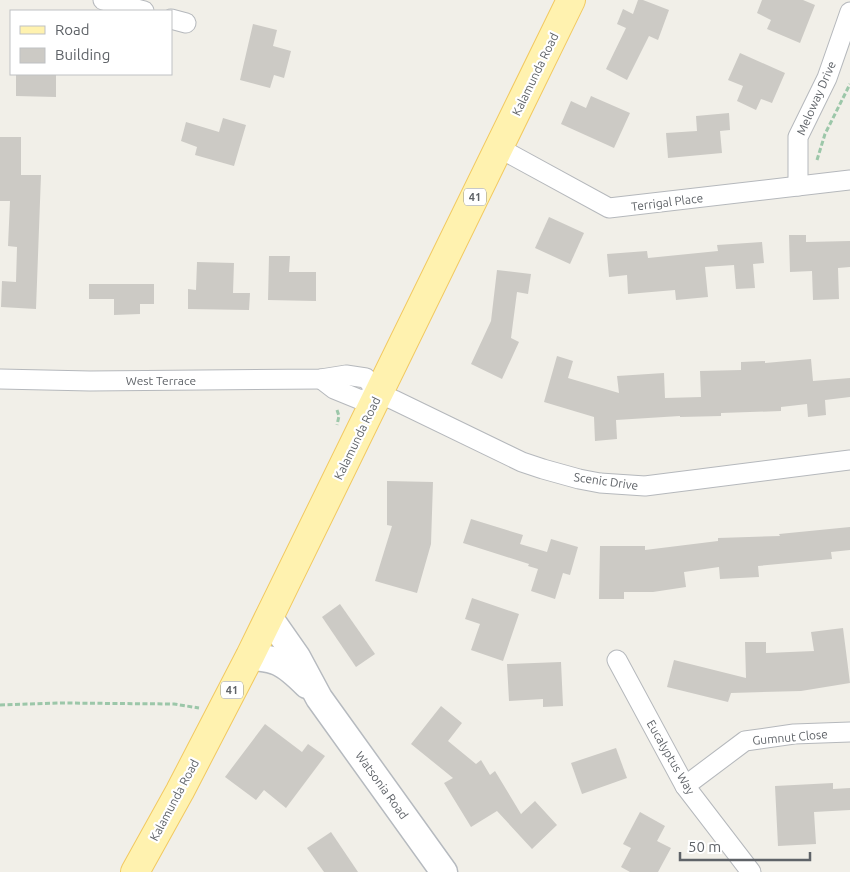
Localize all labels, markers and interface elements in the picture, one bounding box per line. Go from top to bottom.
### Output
legend [10,10,172,75]
text: Road [55,21,90,38]
street label: Kalamunda Road [509,30,561,118]
text: Building [55,46,110,63]
street label: Meloway Drive [794,59,838,137]
road number: 41 [464,188,486,206]
street label: Terrigal Place [630,191,704,213]
street label: West Terrace [126,374,196,387]
street label: Kalamunda Road [331,394,383,482]
street label: Scenic Drive [573,470,639,492]
road number: 41 [221,682,243,698]
street label: Eucalyptus Way [644,718,698,797]
street label: Gumnut Close [752,727,828,747]
street label: Watsonia Road [353,749,411,821]
street label: Kalamunda Road [147,757,201,843]
scale bar [680,830,810,862]
text: 50 m [688,838,721,855]

